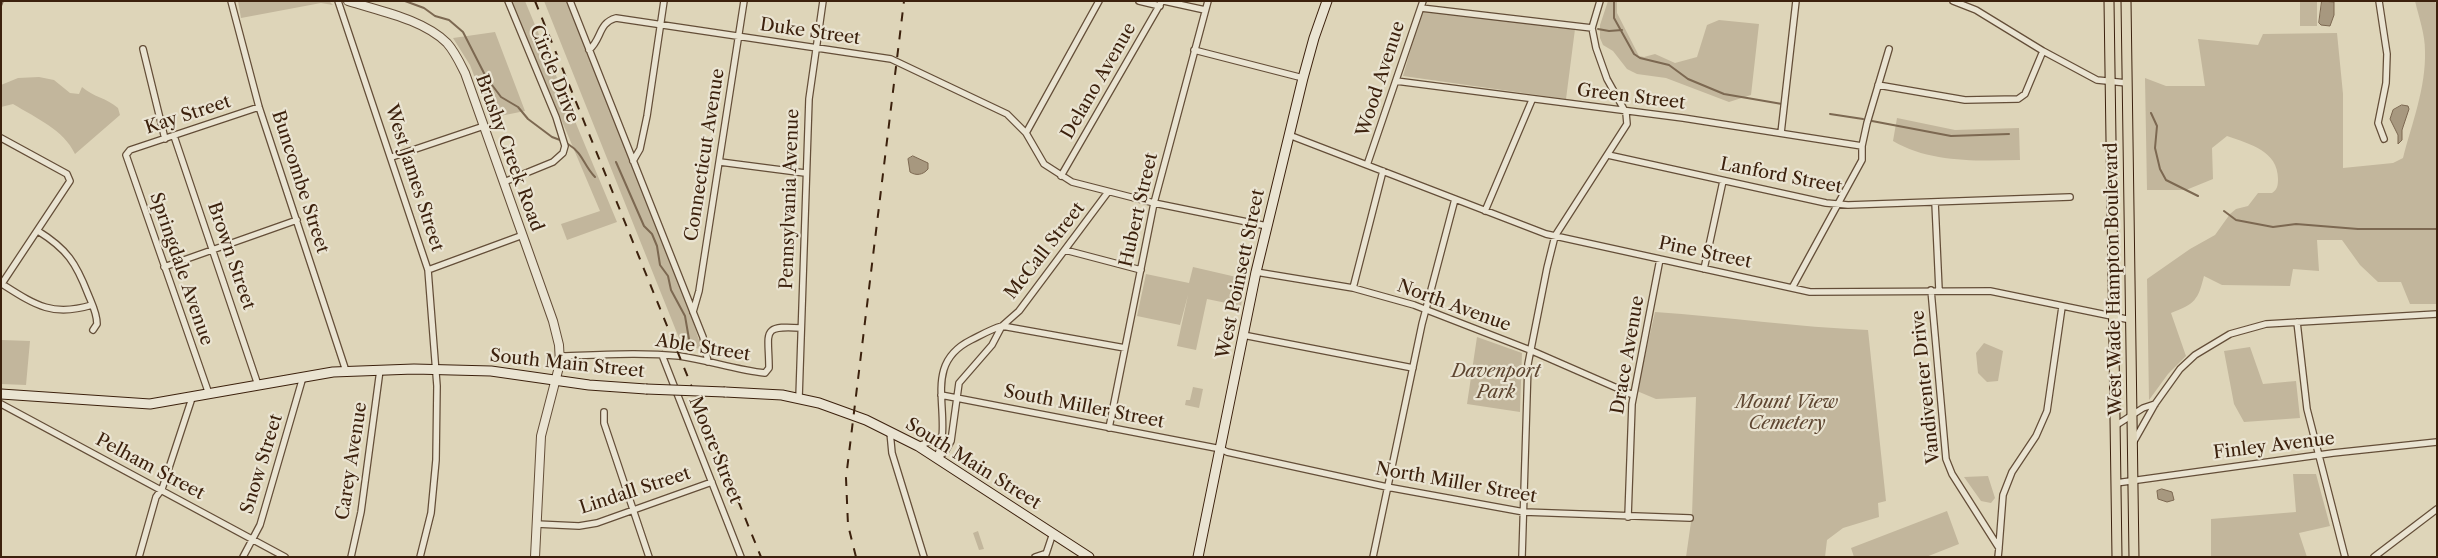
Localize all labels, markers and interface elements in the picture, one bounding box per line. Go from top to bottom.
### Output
street label: Duke Street [758,14,862,50]
street label: Delano Avenue [1057,19,1141,143]
street label: Wood Avenue [1352,19,1410,139]
street label: Circle Drive [525,22,583,126]
street label: Connecticut Avenue [681,67,729,243]
street label: Brushy Creek Road [471,71,547,235]
street label: Green Street [1576,80,1686,114]
street label: Kay Street [142,91,234,139]
street label: West James Street [380,102,448,254]
street label: Buncombe Street [267,108,333,256]
street label: Pennsylvania Avenue [776,108,804,290]
street label: West Wade Hampton Boulevard [2101,142,2127,416]
street label: Hubert Street [1115,151,1163,269]
street label: Lanford Street [1718,154,1844,198]
street label: West Poinsett Street [1212,187,1270,361]
street label: Springdale Avenue [145,190,217,348]
street label: McCall Street [1000,198,1090,304]
street label: Brown Street [202,199,260,313]
street label: Pine Street [1657,233,1753,273]
street label: North Avenue [1394,275,1514,337]
street label: Drace Avenue [1607,294,1649,416]
street label: Vandiventer Drive [1907,309,1945,465]
street label: Able Street [654,330,752,366]
street label: South Main Street [489,345,645,383]
park label: Davenport Park [1451,361,1541,404]
street label: South Miller Street [1002,381,1166,433]
park label: Mount View Cemetery [1736,392,1838,434]
street label: Moore Street [684,394,746,506]
street label: Carey Avenue [332,400,372,522]
street label: Snow Street [237,411,287,517]
street label: South Main Street [901,414,1045,514]
street label: Finley Avenue [2212,428,2336,464]
street label: Pelham Street [92,429,208,505]
street label: North Miller Street [1374,458,1538,508]
street label: Lindall Street [577,463,693,519]

